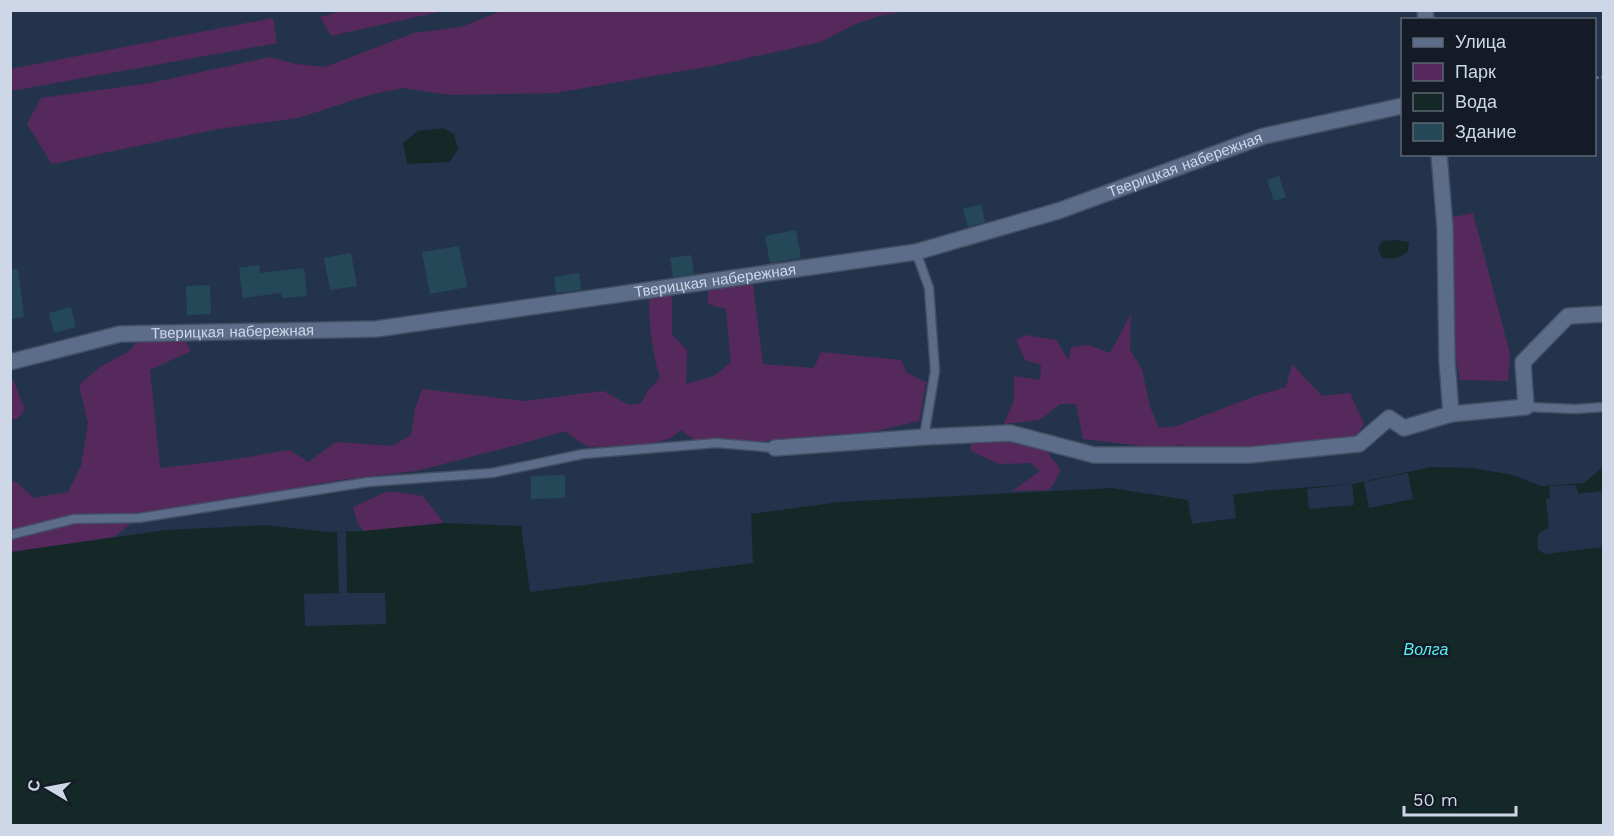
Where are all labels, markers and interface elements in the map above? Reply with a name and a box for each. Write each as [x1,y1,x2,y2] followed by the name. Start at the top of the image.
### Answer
[1401,18,1596,156] legend
[1455,31,1507,52] text: Улица
[1455,61,1496,82] text: Парк
[1455,91,1498,112] text: Вода
[1455,121,1516,142] text: Здание
[1105,128,1265,201] street label: Тверицкая набережная
[633,260,797,301] street label: Тверицкая набережная
[151,321,314,342] street label: Тверицкая набережная
[1404,640,1449,659] water label: Волга
[18,758,78,818] north arrow
[23,778,44,793] text: С
[1404,779,1516,817] scale bar
[1413,789,1458,810] text: 50 m

